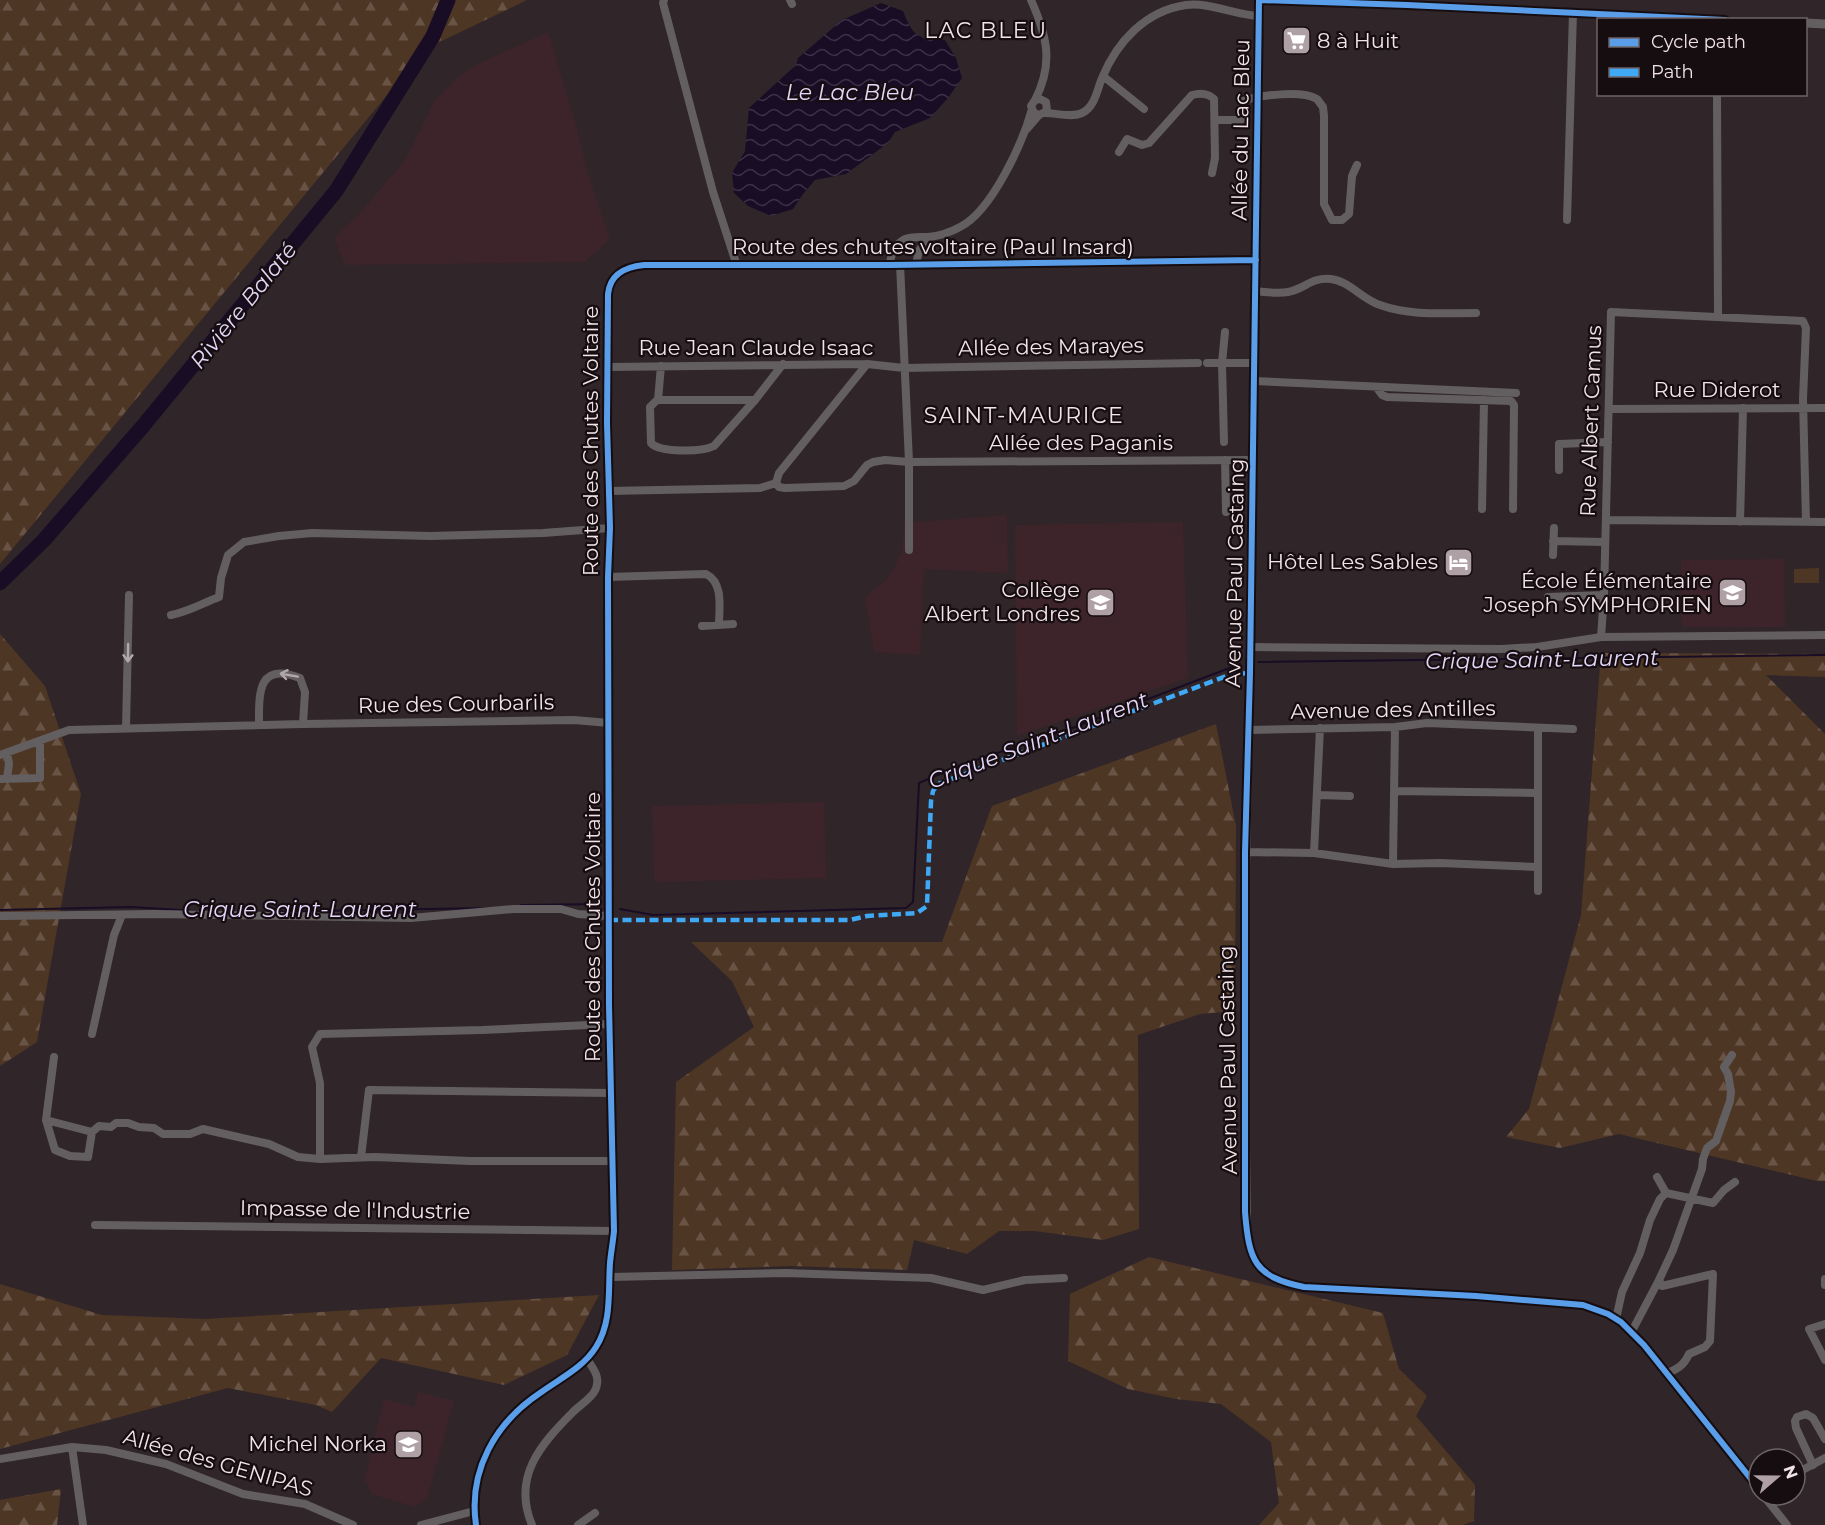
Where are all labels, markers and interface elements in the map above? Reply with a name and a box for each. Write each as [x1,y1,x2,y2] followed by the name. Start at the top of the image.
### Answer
[924,17,1048,44] district label: LAC BLEU
[1597,18,1807,96] legend
[1280,25,1312,57] supermarket icon: 8 à Huit
[1317,28,1399,53] place label: 8 à Huit
[1651,31,1746,53] text: Cycle path
[1226,39,1255,221] street label: Allée du Lac Bleu
[1651,61,1694,83] text: Path
[786,79,914,106] water label: Le Lac Bleu
[732,234,1134,259] street label: Route des chutes voltaire (Paul Insard)
[184,237,303,374] water label: Rivière Balaté
[578,306,603,576] street label: Route des Chutes Voltaire
[1575,325,1606,517] street label: Rue Albert Camus
[958,332,1144,361] street label: Allée des Marayes
[638,335,874,360] street label: Rue Jean Claude Isaac
[1653,377,1781,402] street label: Rue Diderot
[924,402,1124,429] district label: SAINT-MAURICE
[989,430,1173,455] street label: Allée des Paganis
[1220,458,1249,688] street label: Avenue Paul Castaing
[1443,546,1475,578] hotel icon: Hôtel Les Sables
[1267,549,1438,574] place label: Hôtel Les Sables
[1483,568,1712,617] place label: École Élémentaire Joseph SYMPHORIEN
[925,577,1080,626] place label: Collège Albert Londres
[1717,577,1749,609] school or university icon: École Élémentaire Joseph SYMPHORIEN
[1085,586,1117,618] school or university icon: Collège Albert Londres
[122,643,133,663] one-way arrow
[1425,644,1659,675] water label: Crique Saint-Laurent
[280,670,299,681] one-way arrow
[924,686,1152,795] water label: Crique Saint-Laurent
[358,689,554,718] street label: Rue des Courbarils
[1290,695,1496,724] street label: Avenue des Antilles
[580,792,605,1062] street label: Route des Chutes Voltaire
[183,896,417,923] water label: Crique Saint-Laurent
[1213,945,1242,1175] street label: Avenue Paul Castaing
[240,1195,470,1224] street label: Impasse de l'Industrie
[121,1424,316,1502] street label: Allée des GENIPAS
[392,1428,424,1460] school or university icon: Michel Norka
[248,1431,387,1456] place label: Michel Norka
[1747,1447,1807,1507] north arrow
[1779,1463,1802,1481] text: N

